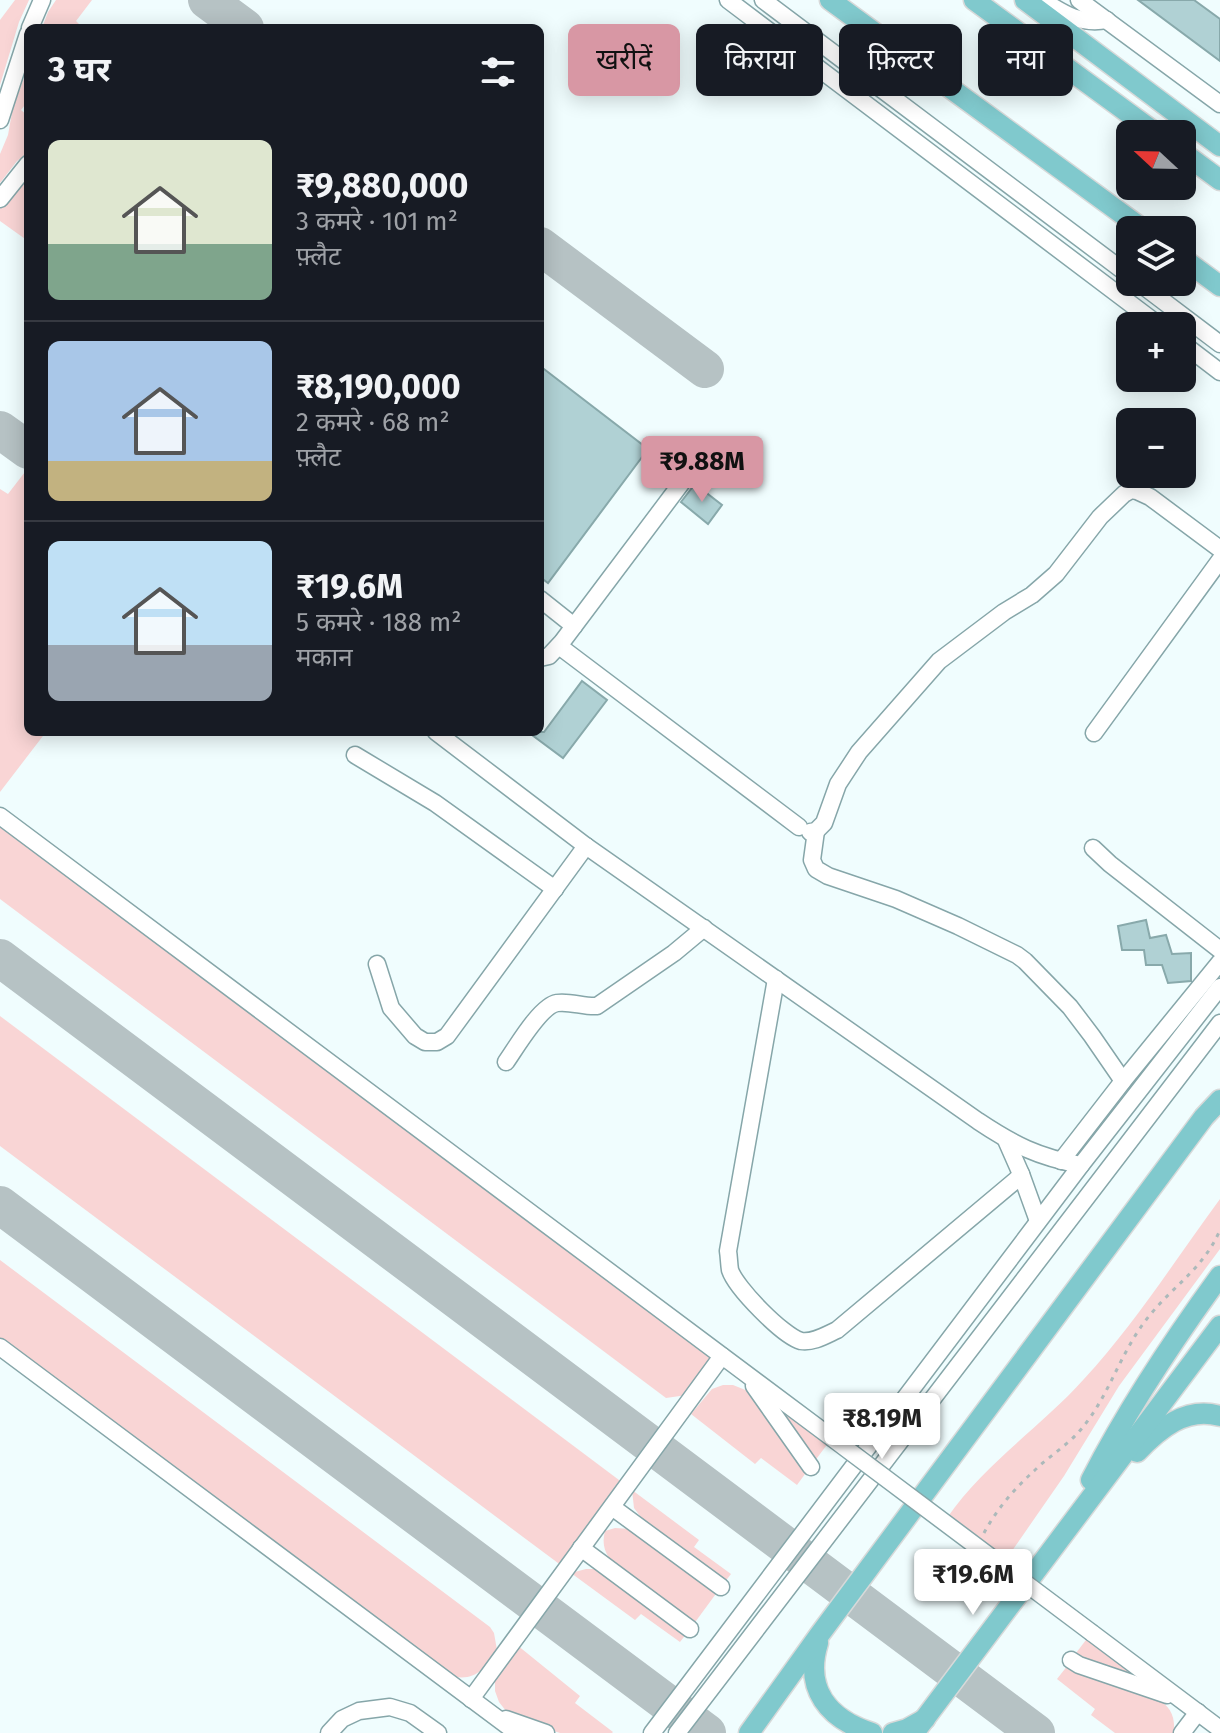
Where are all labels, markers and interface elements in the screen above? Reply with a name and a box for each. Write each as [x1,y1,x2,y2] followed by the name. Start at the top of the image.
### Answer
[568,24,680,96] chip: खरीदें
[696,24,823,96] chip: किराया
[839,24,962,96] chip: फ़िल्टर
[978,24,1073,96] chip: नया
[48,49,111,90] text: 3 घर
[476,50,520,94] icon: filters
[1116,120,1196,200] north arrow
[1116,120,1196,488] map controls
[296,165,468,206] text: ₹9,880,000
[112,172,208,268] icon: home
[296,206,458,237] text: 3 कमरे · 101 m²
[1116,216,1196,296] button: layers
[296,241,341,272] text: फ़्लैट
[1116,312,1196,392] button: +
[296,366,461,407] text: ₹8,190,000
[112,373,208,469] icon: home
[296,407,450,438] text: 2 कमरे · 68 m²
[1116,408,1196,488] button: −
[637,436,767,504] pin: ₹9.88M
[296,442,341,473] text: फ़्लैट
[659,446,745,477] text: ₹9.88M
[296,566,403,607] text: ₹19.6M
[112,573,208,669] icon: home
[296,607,461,638] text: 5 कमरे · 188 m²
[296,642,353,673] text: मकान
[817,1393,947,1461] pin: ₹8.19M
[842,1403,922,1434] text: ₹8.19M
[908,1549,1038,1617] pin: ₹19.6M
[932,1559,1014,1590] text: ₹19.6M

